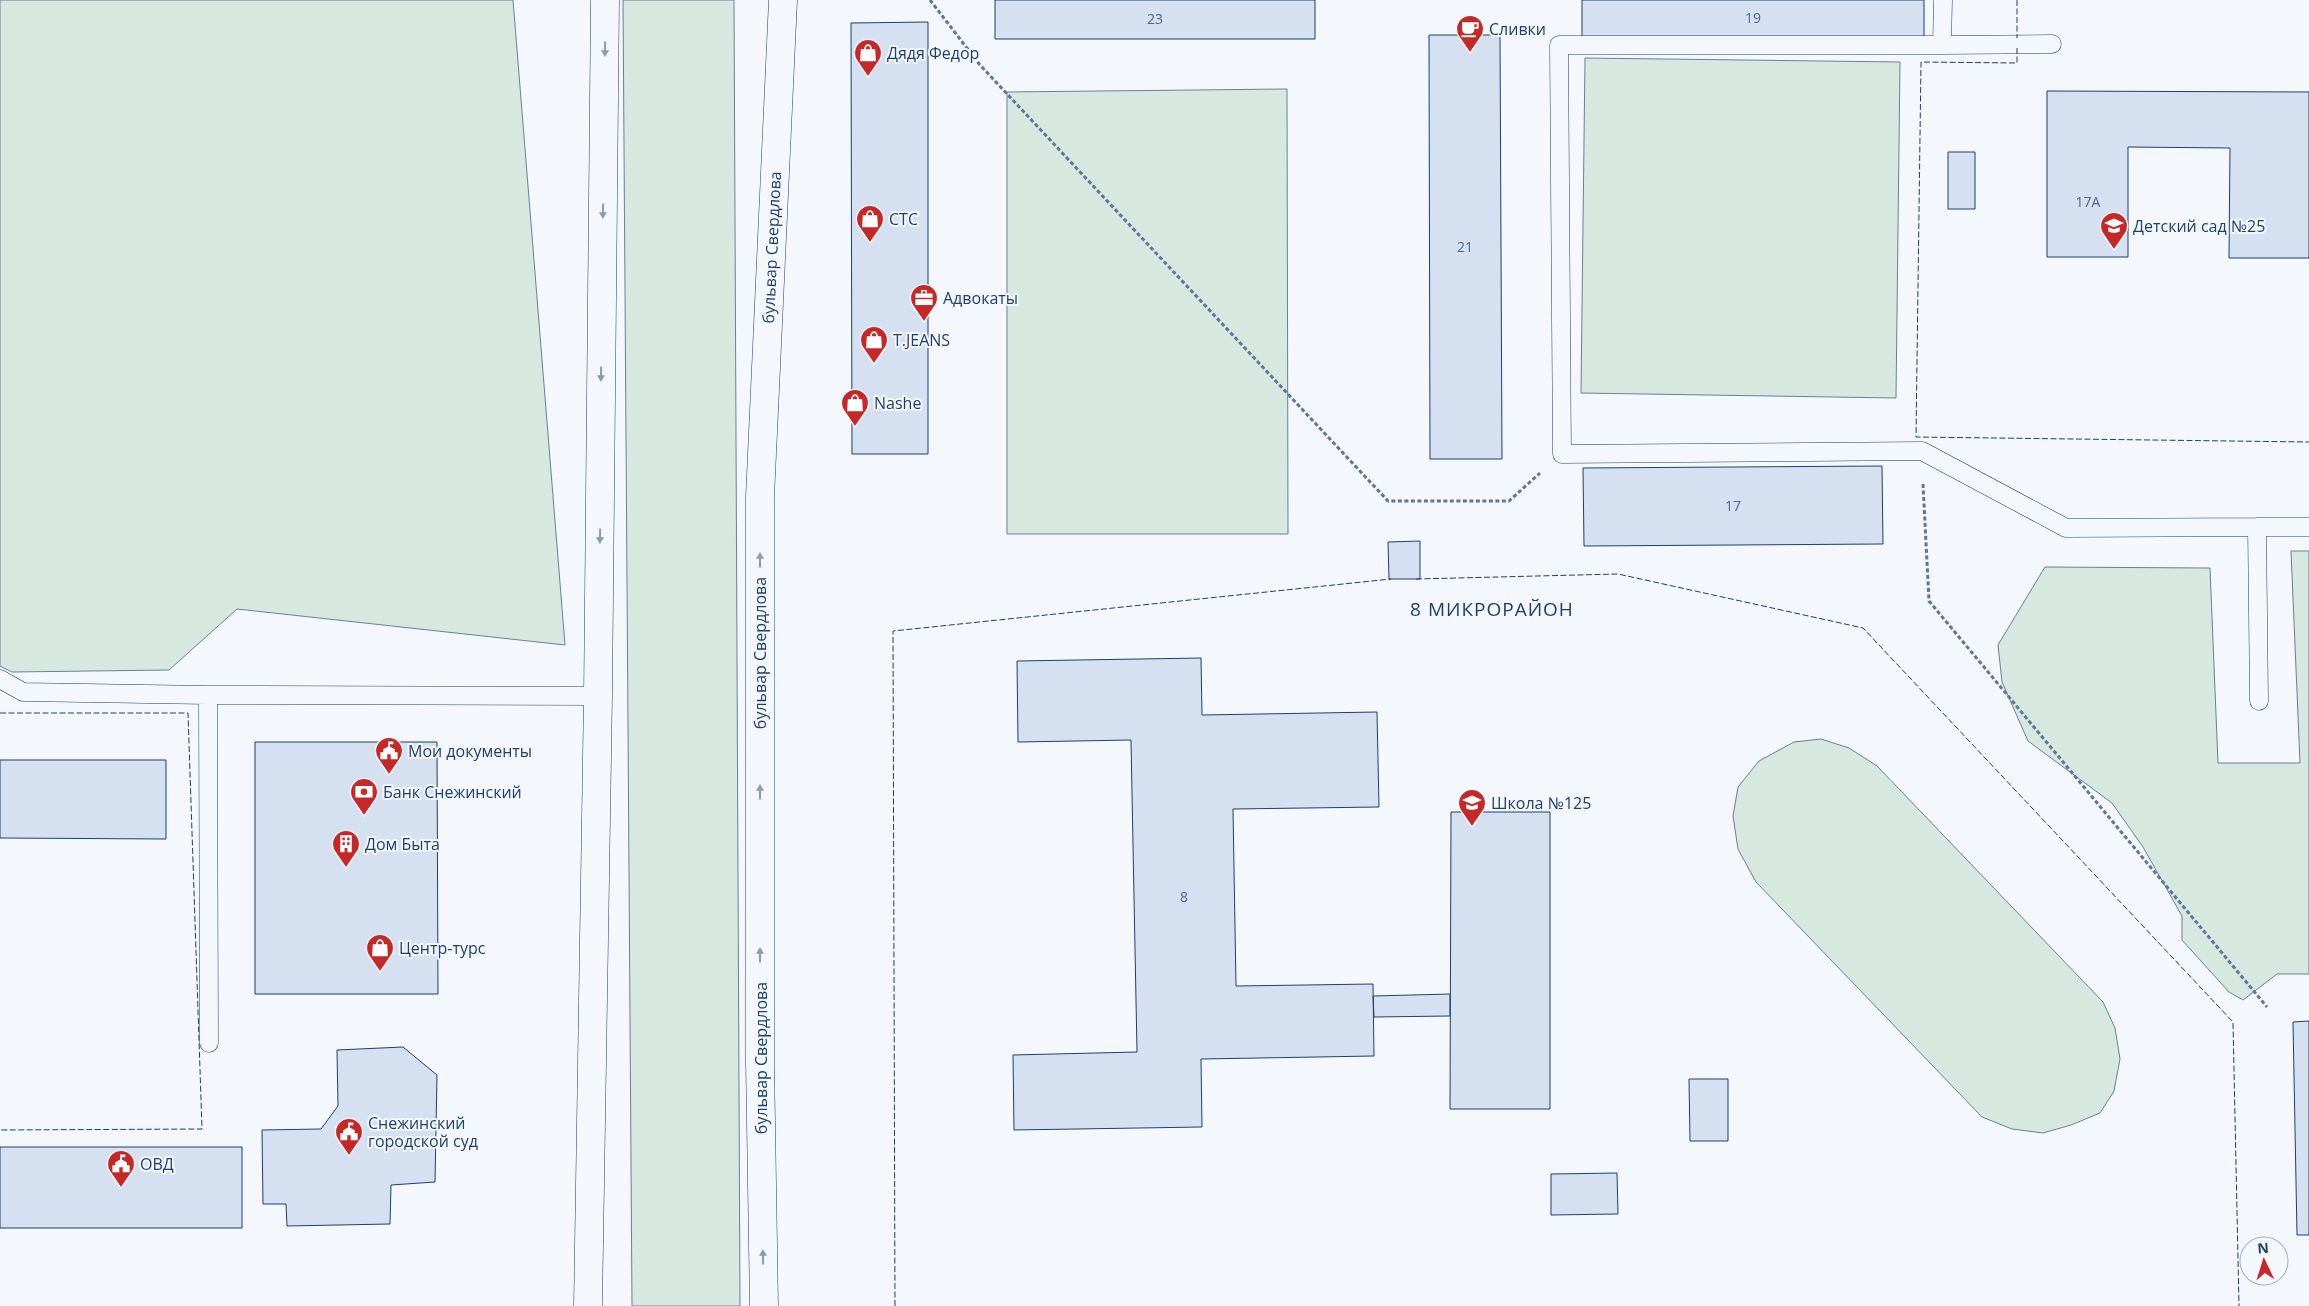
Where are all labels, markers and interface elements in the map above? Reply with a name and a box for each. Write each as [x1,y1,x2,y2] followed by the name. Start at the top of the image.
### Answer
[1745,8,1761,27] house number: 19
[1147,9,1163,28] house number: 23
[1455,14,1485,53] cafe icon: Сливки
[1489,18,1546,40] place label: Сливки
[853,38,883,77] shop icon: Дядя Федор
[600,41,608,57] one-way arrow
[887,42,979,64] place label: Дядя Федор
[757,171,786,324] street label: бульвар Свердлова
[2076,192,2101,211] house number: 17А
[599,203,607,219] one-way arrow
[855,204,885,243] shop icon: СТС
[889,208,918,230] place label: СТС
[2099,211,2129,250] school or university icon: Детский сад №25
[2133,215,2265,237] place label: Детский сад №25
[1457,237,1473,256] house number: 21
[909,283,939,322] office icon: Адвокаты
[943,287,1018,309] place label: Адвокаты
[859,325,889,364] shop icon: T.JEANS
[893,329,950,351] place label: T.JEANS
[597,366,605,382] one-way arrow
[840,388,870,427] shop icon: Nashe
[874,392,921,414] place label: Nashe
[1725,496,1741,515] house number: 17
[596,528,604,544] one-way arrow
[756,552,764,568] one-way arrow
[749,577,771,729] street label: бульвар Свердлова
[1410,596,1574,622] district label: 8 МИКРОРАЙОН
[374,736,404,775] public building icon: Мои документы
[408,740,532,762] place label: Мои документы
[349,777,379,816] bank icon: Банк Снежинский
[383,781,522,803] place label: Банк Снежинский
[756,784,764,800] one-way arrow
[1457,788,1487,827] school or university icon: Школа №125
[1491,792,1591,814] place label: Школа №125
[331,829,361,868] building icon: Дом Быта
[365,833,440,855] place label: Дом Быта
[1180,887,1188,906] house number: 8
[365,933,395,972] shop icon: Центр-турс
[399,937,486,959] place label: Центр-турс
[756,947,764,963] one-way arrow
[750,982,772,1134] street label: бульвар Свердлова
[368,1112,478,1152] place label: Снежинский городской суд
[334,1117,364,1156] public building icon: Снежинский городской суд
[106,1149,136,1188] public building icon: ОВД
[140,1153,174,1175] place label: ОВД
[2239,1236,2289,1286] north arrow
[2257,1238,2269,1257] text: N
[759,1249,767,1265] one-way arrow

